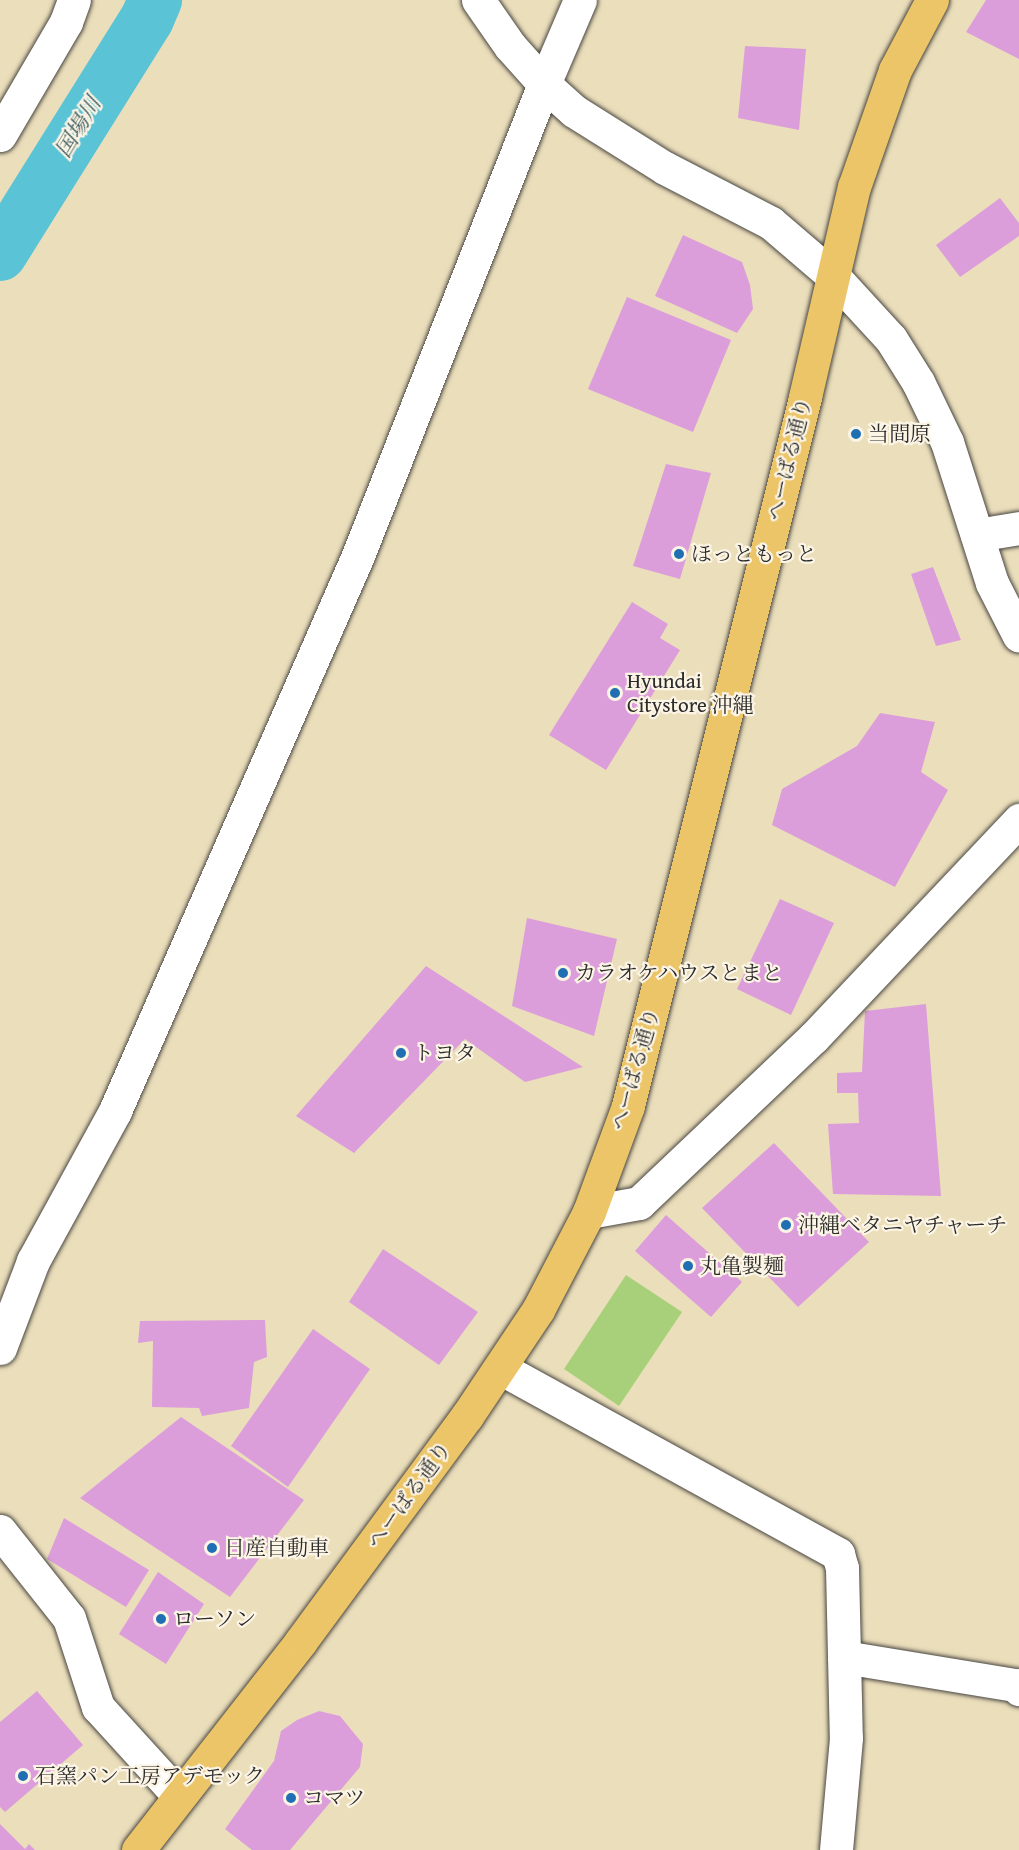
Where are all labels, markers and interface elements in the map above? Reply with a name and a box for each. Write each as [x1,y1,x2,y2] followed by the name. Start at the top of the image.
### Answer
[50,92,106,162] water label: 国場川
[762,395,816,523] street label: へーばる通り
[868,421,931,447] place label: 当間原
[849,427,863,441] marker: 当間原
[691,541,817,567] place label: ほっともっと
[672,547,686,561] marker: ほっともっと
[627,668,753,718] place label: Hyundai Citystore 沖縄
[608,686,622,700] marker: Hyundai Citystore 沖縄
[575,960,785,986] place label: カラオケハウスとまと
[556,966,570,980] marker: カラオケハウスとまと
[606,1005,664,1133] street label: へーばる通り
[413,1040,476,1066] place label: トヨタ
[394,1046,408,1060] marker: トヨタ
[798,1212,1008,1238] place label: 沖縄ベタニヤチャーチ
[779,1218,793,1232] marker: 沖縄ベタニヤチャーチ
[700,1253,784,1279] place label: 丸亀製麺
[681,1259,695,1273] marker: 丸亀製麺
[362,1437,456,1553] street label: へーばる通り
[224,1535,329,1561] place label: 日産自動車
[205,1541,219,1555] marker: 日産自動車
[173,1606,257,1632] place label: ローソン
[154,1612,168,1626] marker: ローソン
[35,1763,266,1789] place label: 石窯パン工房アデモック
[16,1769,30,1783] marker: 石窯パン工房アデモック
[303,1785,366,1811] place label: コマツ
[284,1791,298,1805] marker: コマツ

